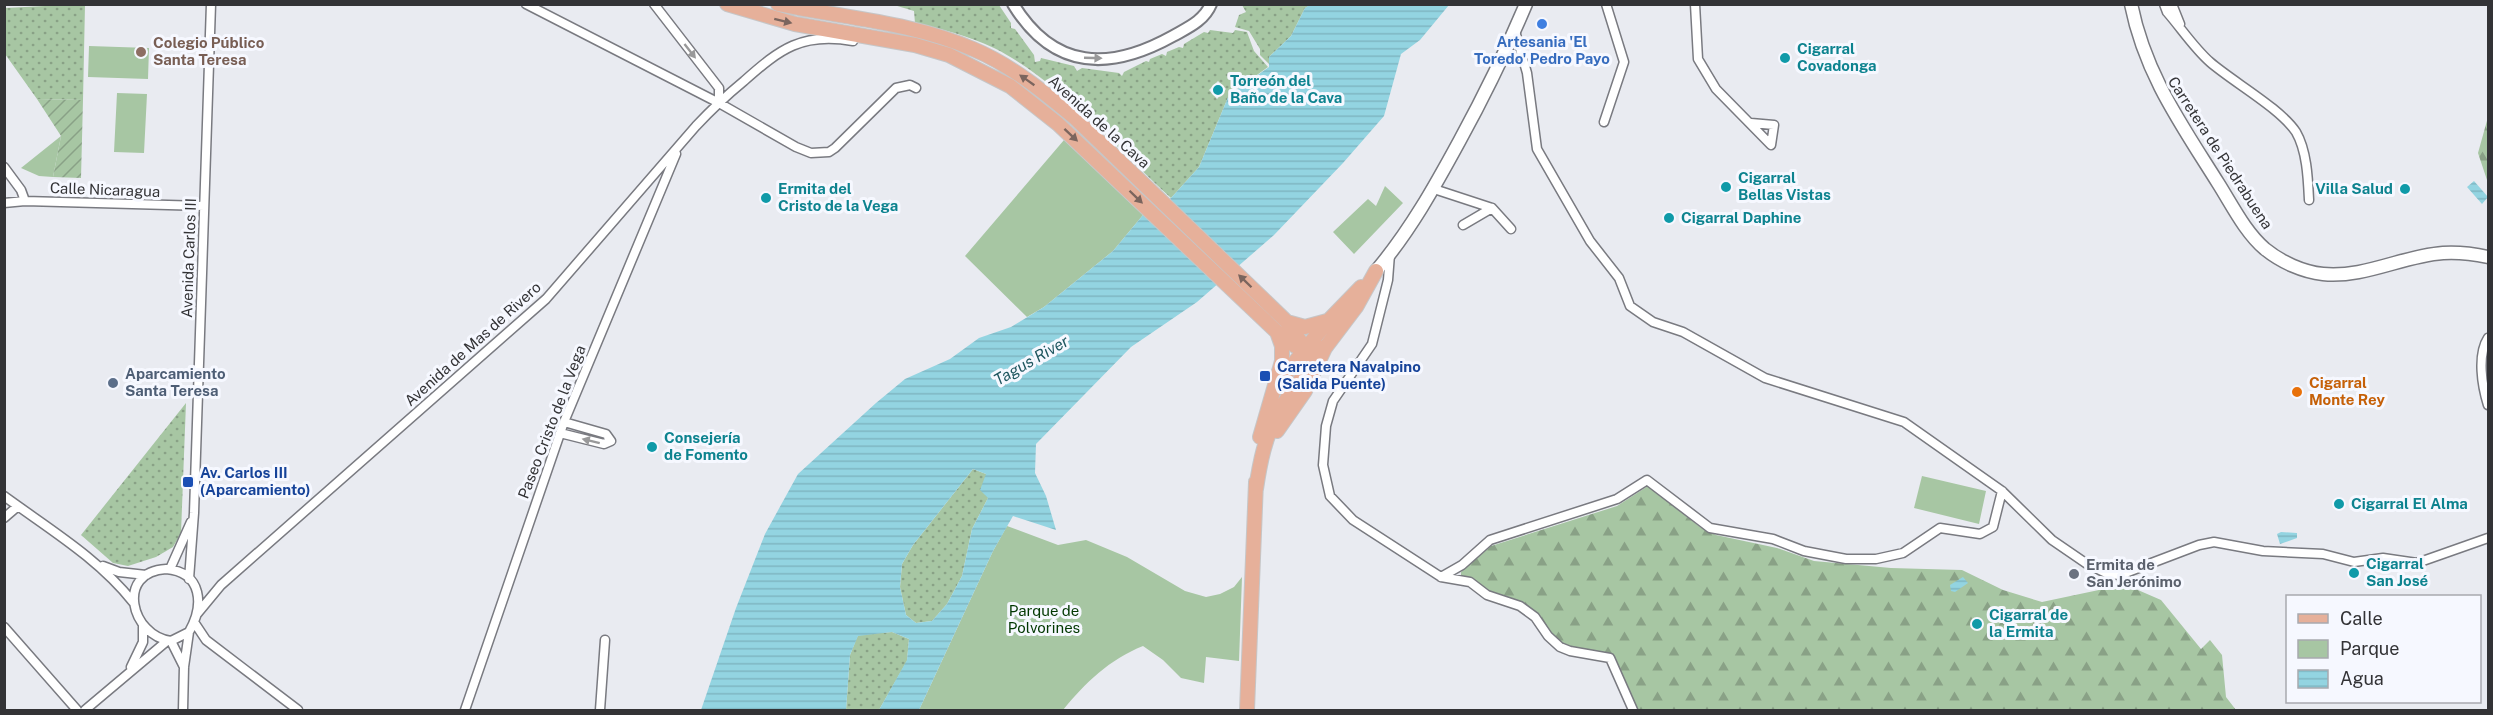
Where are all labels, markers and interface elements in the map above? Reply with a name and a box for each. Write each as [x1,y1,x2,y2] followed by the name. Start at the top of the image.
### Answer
[774,17,792,27] one-way arrow
[1535,17,1549,31] marker: Artesania 'El Toredo' Pedro Payo
[1474,33,1610,67] place label: Artesania 'El Toredo' Pedro Payo
[153,34,265,68] place label: Colegio Público Santa Teresa
[1797,40,1877,74] place label: Cigarral Covadonga
[684,43,696,58] one-way arrow
[134,45,148,59] marker: Colegio Público Santa Teresa
[1778,51,1792,65] marker: Cigarral Covadonga
[1083,54,1102,63] one-way arrow
[1045,72,1153,171] street label: Avenida de la Cava
[1230,72,1342,106] place label: Torreón del Baño de la Cava
[2165,73,2276,232] street label: Carretera de Piedrabuena
[1020,74,1036,86] one-way arrow
[1211,83,1225,97] marker: Torreón del Baño de la Cava
[1063,128,1078,142] one-way arrow
[1738,169,1831,203] place label: Cigarral Bellas Vistas
[50,179,160,200] street label: Calle Nicaragua
[778,180,898,214] place label: Ermita del Cristo de la Vega
[1719,180,1733,194] marker: Cigarral Bellas Vistas
[2315,180,2393,197] place label: Villa Salud
[2398,182,2412,196] marker: Villa Salud
[1128,190,1143,204] one-way arrow
[759,191,773,205] marker: Ermita del Cristo de la Vega
[178,198,199,318] street label: Avenida Carlos III
[1681,209,1801,226] place label: Cigarral Daphine
[1662,211,1676,225] marker: Cigarral Daphine
[1238,275,1252,289] one-way arrow
[401,278,544,409] street label: Avenida de Mas de Rivero
[991,331,1073,389] water label: Tagus River
[514,343,589,501] street label: Paseo Cristo de la Vega
[1277,358,1421,392] place label: Carretera Navalpino (Salida Puente)
[125,365,226,399] place label: Aparcamiento Santa Teresa
[1258,369,1272,383] marker: Carretera Navalpino (Salida Puente)
[2309,374,2385,408] place label: Cigarral Monte Rey
[106,376,120,390] marker: Aparcamiento Santa Teresa
[2290,385,2304,399] marker: Cigarral Monte Rey
[664,429,748,463] place label: Consejería de Fomento
[582,436,600,446] one-way arrow
[645,440,659,454] marker: Consejería de Fomento
[200,464,311,498] place label: Av. Carlos III (Aparcamiento)
[181,475,195,489] marker: Av. Carlos III (Aparcamiento)
[2351,495,2468,512] place label: Cigarral El Alma
[2332,497,2346,511] marker: Cigarral El Alma
[2366,555,2428,589] place label: Cigarral San José
[2086,556,2182,590] place label: Ermita de San Jerónimo
[2347,566,2361,580] marker: Cigarral San José
[2067,567,2081,581] marker: Ermita de San Jerónimo
[2286,595,2481,703] legend
[1008,602,1080,636] park label: Parque de Polvorines
[1989,606,2068,640] place label: Cigarral de la Ermita
[2340,608,2383,629] text: Calle
[1970,617,1984,631] marker: Cigarral de la Ermita
[2340,638,2400,659] text: Parque
[2340,668,2384,689] text: Agua

